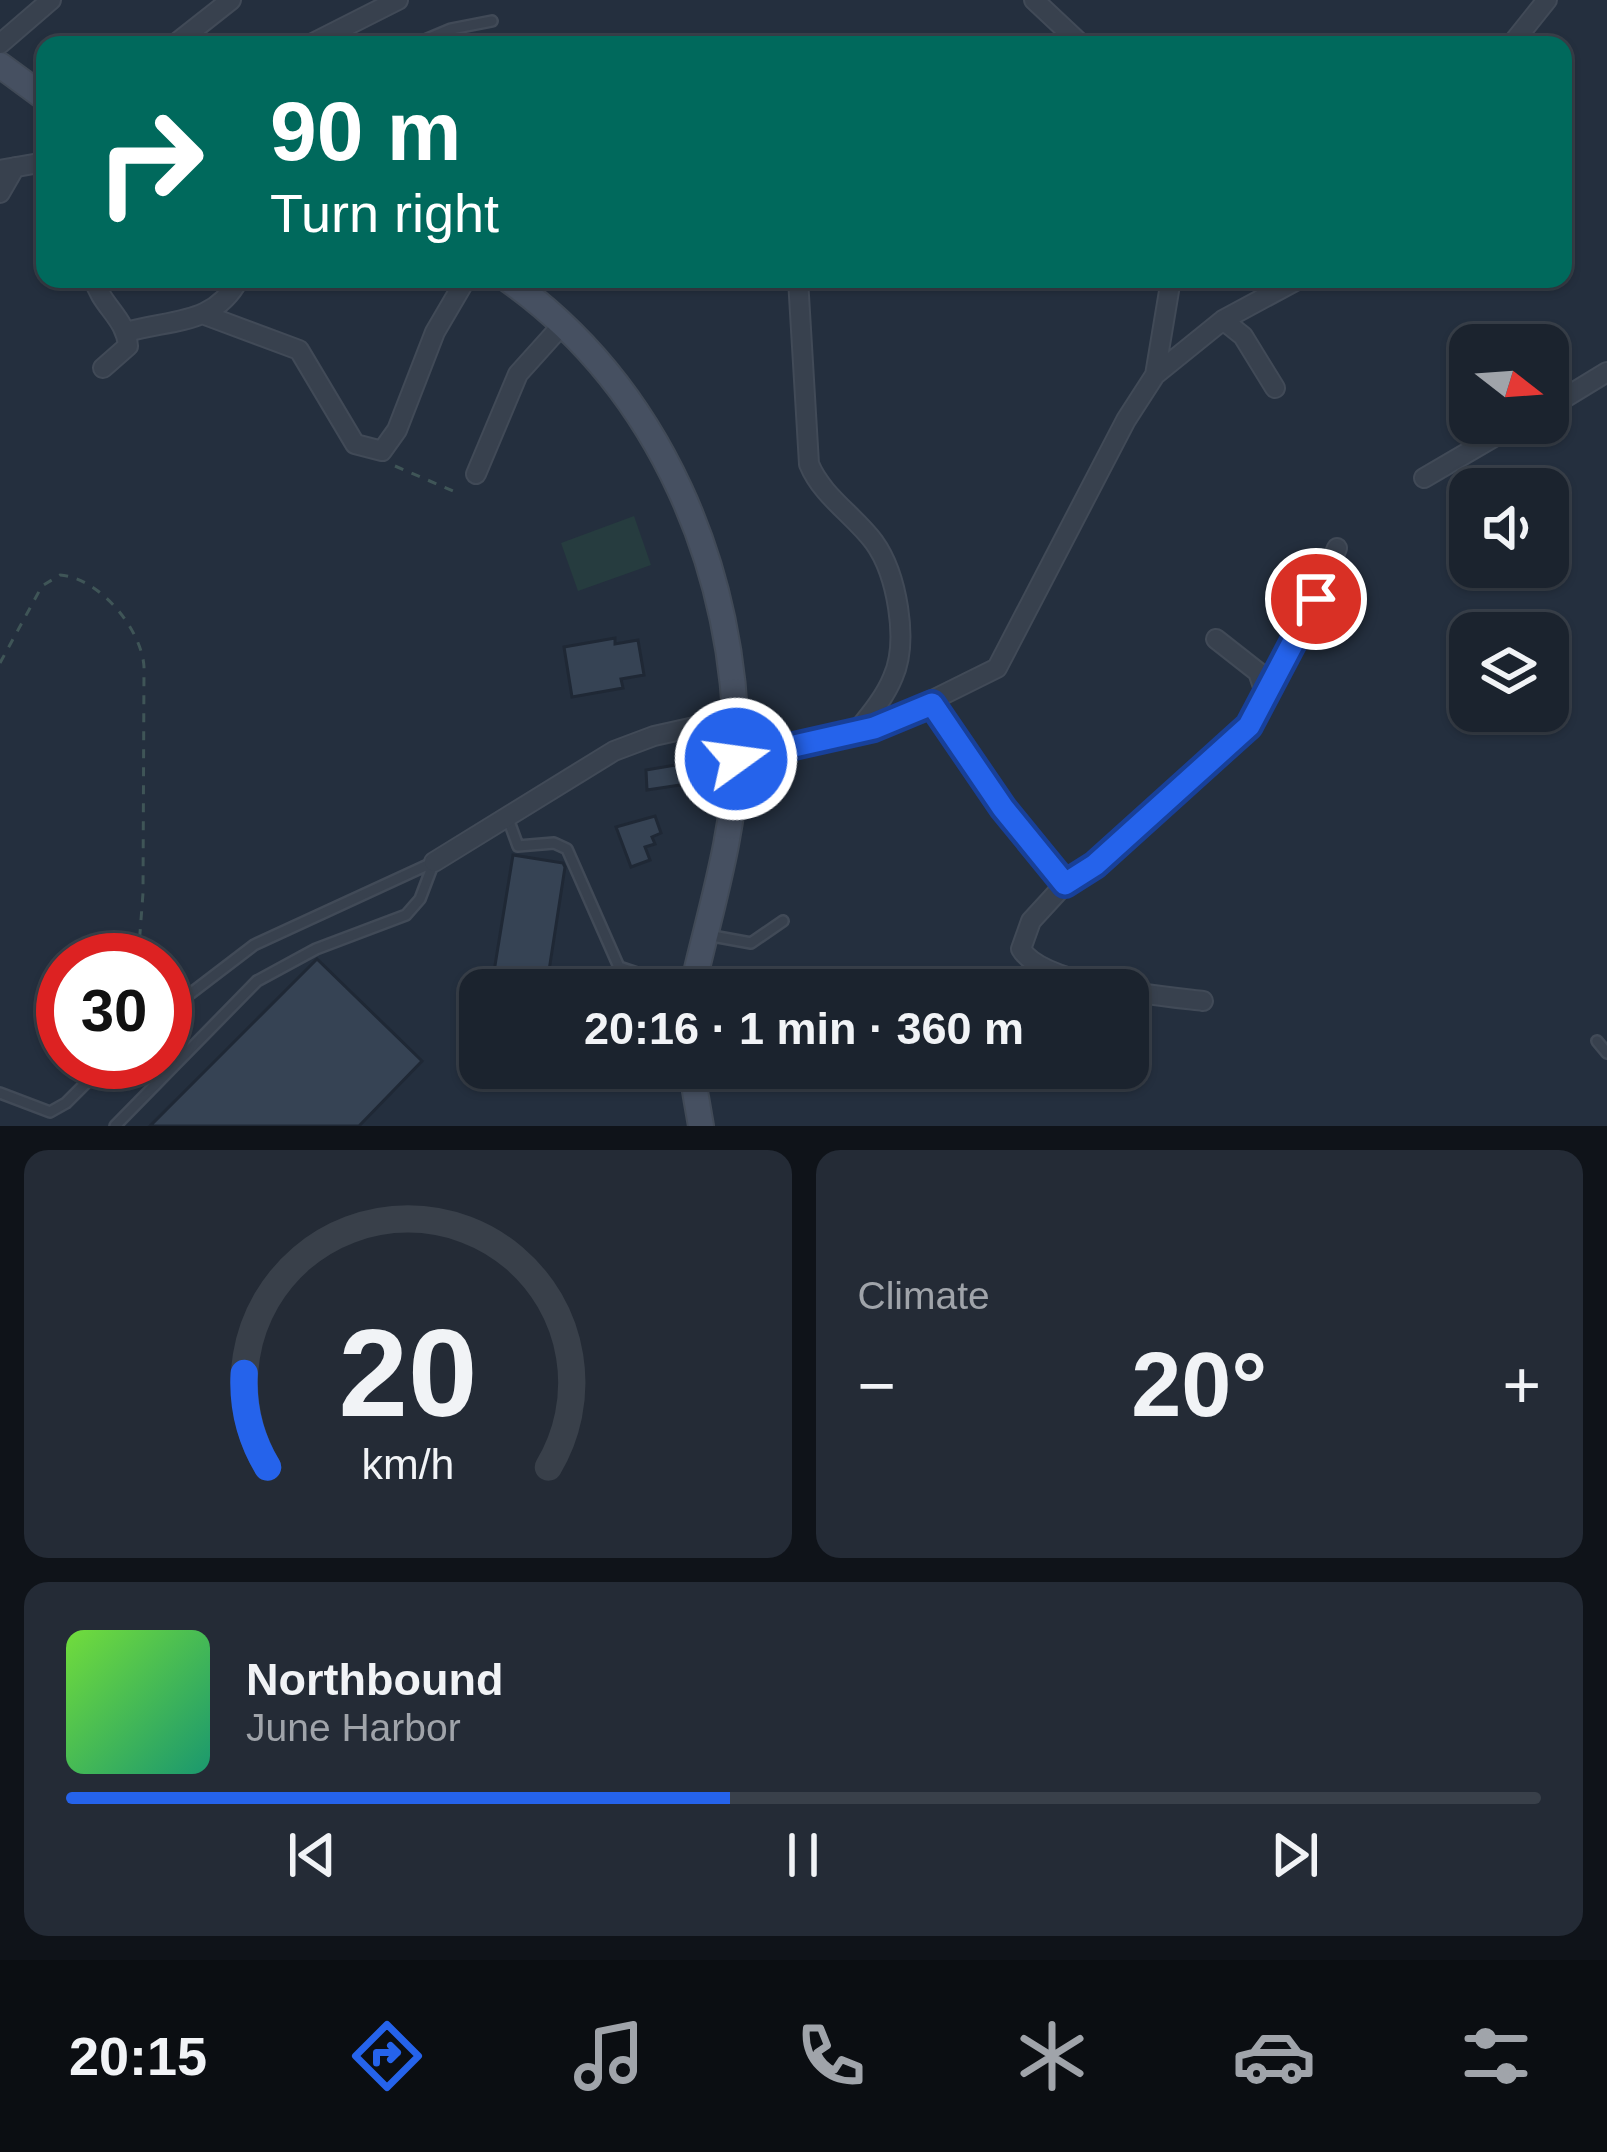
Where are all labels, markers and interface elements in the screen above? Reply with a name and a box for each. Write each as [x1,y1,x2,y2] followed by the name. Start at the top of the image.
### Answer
[72,84,228,240] icon: right
[270,84,461,178] text: 90 m
[270,183,499,243] text: Turn right
[1449,324,1569,444] north arrow
[1449,324,1569,732] map controls
[1449,468,1569,588] button: sound
[1265,548,1367,650] pin
[1283,566,1349,632] icon: arrive
[1449,612,1569,732] button: layers
[673,696,799,822] position arrow
[36,933,192,1089] speed limit sign: 30
[584,1003,1024,1054] text: 20:16 · 1 min · 360 m
[858,1274,990,1317] text: Climate
[338,1303,477,1442] text: 20
[1131,1335,1267,1435] text: 20°
[858,1348,896,1422] text: −
[1502,1348,1541,1422] text: +
[361,1440,454,1488] text: km/h
[246,1654,503,1705] text: Northbound
[246,1706,461,1749] text: June Harbor
[279,1822,345,1888] icon: previous
[770,1822,836,1888] icon: pause
[1262,1822,1328,1888] icon: next
[345,2014,429,2098] icon: directions
[567,2014,651,2098] icon: music
[789,2014,873,2098] icon: phone
[1010,2014,1094,2098] icon: climate
[1232,2014,1316,2098] icon: car
[1454,2014,1538,2098] icon: filters
[69,2026,207,2086] text: 20:15

